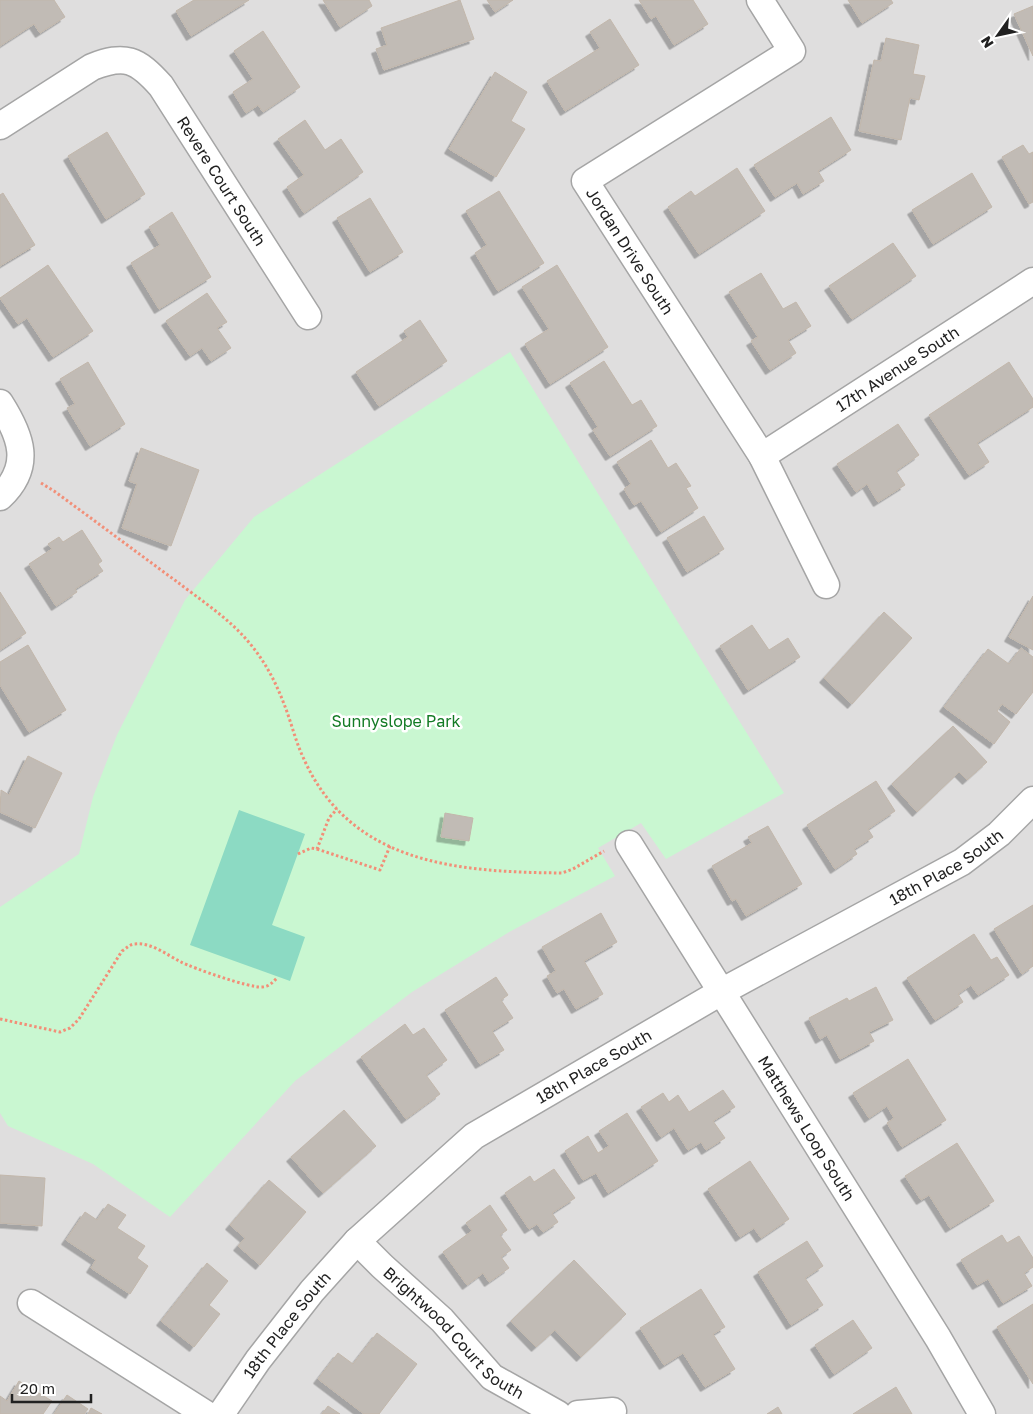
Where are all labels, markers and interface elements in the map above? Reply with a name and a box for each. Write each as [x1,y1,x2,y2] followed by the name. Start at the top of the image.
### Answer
[973,10,1023,60] north arrow
[977,33,997,51] text: N
[173,112,270,250] street label: Revere Court South
[582,184,678,318] street label: Jordan Drive South
[832,322,963,416] street label: 17th Avenue South
[331,711,461,731] park label: Sunnyslope Park
[886,825,1007,909] street label: 18th Place South
[532,1025,655,1108] street label: 18th Place South
[754,1052,860,1204] street label: Matthews Loop South
[379,1262,528,1403] street label: Brightwood Court South
[239,1267,335,1382] street label: 18th Place South
[12,1372,91,1404] scale bar
[20,1379,55,1397] text: 20 m

